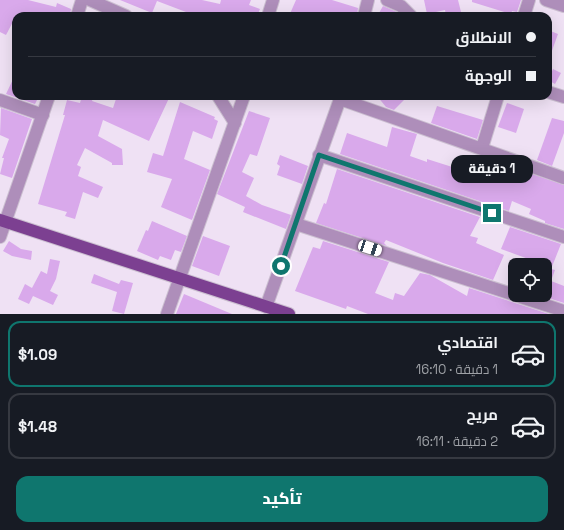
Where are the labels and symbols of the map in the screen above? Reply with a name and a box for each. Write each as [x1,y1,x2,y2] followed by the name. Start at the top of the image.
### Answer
[451,155,533,183] callout: 1 دقيقة
[483,204,501,222] route end
[357,239,383,257] car
[272,257,290,275] route start

